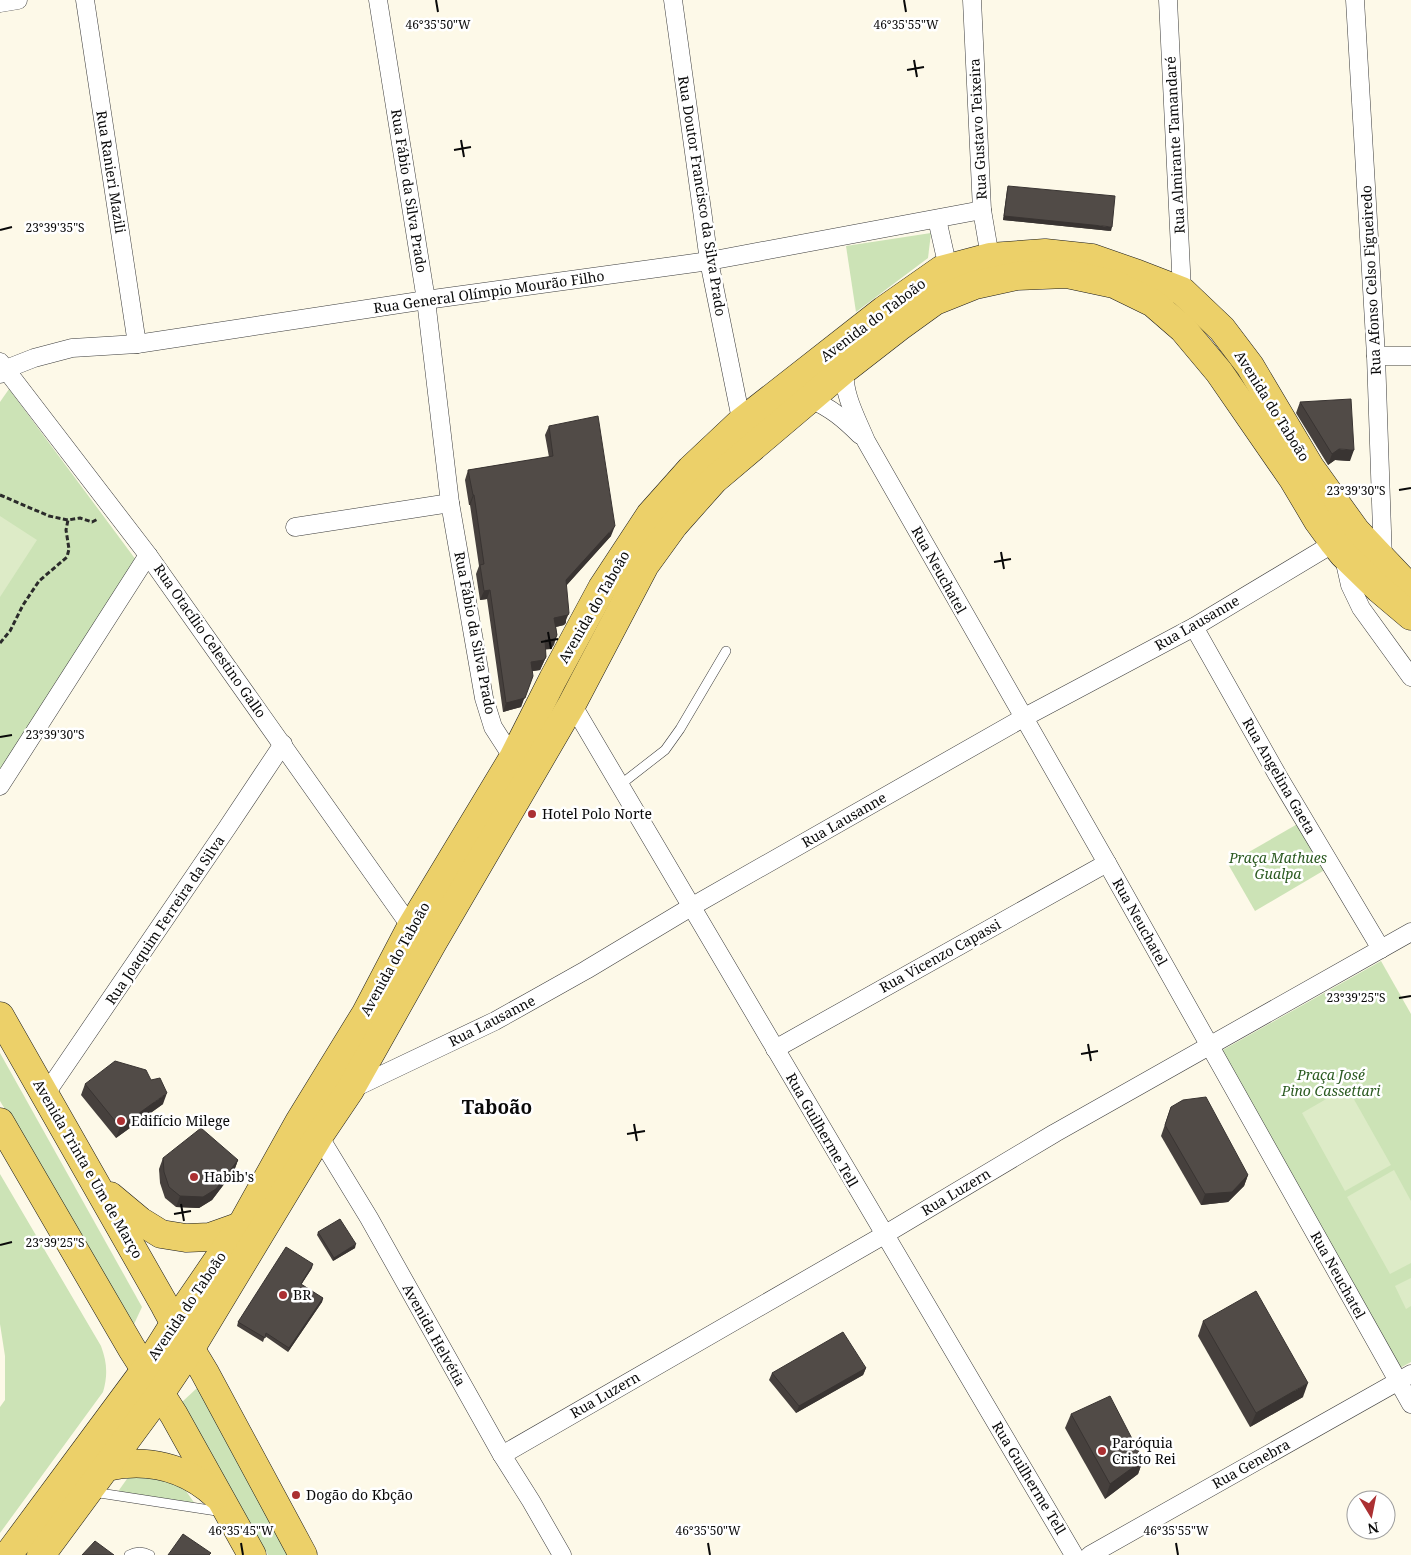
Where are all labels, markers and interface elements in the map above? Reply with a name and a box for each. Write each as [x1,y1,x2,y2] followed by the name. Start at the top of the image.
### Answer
[405,16,471,33] text: 46°35'50"W
[873,16,939,33] text: 46°35'55"W
[1160,56,1189,234] street label: Rua Almirante Tamandaré
[964,58,991,200] street label: Rua Gustavo Teixeira
[674,74,731,318] street label: Rua Doutor Francisco da Silva Prado
[387,108,432,274] street label: Rua Fábio da Silva Prado
[92,109,131,235] street label: Rua Ranieri Mazili
[1356,185,1385,375] street label: Rua Afonso Celso Figueiredo
[25,219,85,236] text: 23°39'35"S
[372,266,606,317] street label: Rua General Olímpio Mourão Filho
[816,274,929,365] street label: Avenida do Taboão
[1231,347,1314,465] street label: Avenida do Taboão
[1326,482,1386,499] text: 23°39'30"S
[908,523,972,617] street label: Rua Neuchatel
[554,547,634,667] street label: Avenida do Taboão
[450,550,501,716] street label: Rua Fábio da Silva Prado
[150,560,271,721] street label: Rua Otacílio Celestino Gallo
[1151,591,1243,655] street label: Rua Lausanne
[1238,714,1320,837] street label: Rua Angelina Gaeta
[25,726,85,743] text: 23°39'30"S
[798,788,890,852] street label: Rua Lausanne
[542,804,652,823] place label: Hotel Polo Norte
[526,808,538,820] marker: Hotel Polo Norte
[101,831,228,1008] street label: Rua Joaquim Ferreira da Silva
[1228,848,1328,883] park label: Praça Mathues Gualpa
[1109,875,1173,969] street label: Rua Neuchatel
[355,899,434,1019] street label: Avenida do Taboão
[876,914,1004,997] street label: Rua Vicenzo Capassi
[1326,989,1386,1006] text: 23°39'25"S
[445,991,538,1051] street label: Rua Lausanne
[1281,1065,1381,1100] park label: Praça José Pino Cassettari
[782,1069,863,1191] street label: Rua Guilherme Tell
[29,1076,148,1262] street label: Avenida Trinta e Um de Março
[462,1094,532,1120] district label: Taboão
[131,1111,230,1130] place label: Edifício Milege
[115,1115,127,1127] marker: Edifício Milege
[918,1163,994,1220] street label: Rua Luzern
[204,1167,254,1186] place label: Habib's
[188,1171,200,1183] marker: Habib's
[1307,1228,1371,1322] street label: Rua Neuchatel
[25,1234,85,1251] text: 23°39'25"S
[143,1248,230,1364] street label: Avenida do Taboão
[398,1280,470,1389] street label: Avenida Helvétia
[293,1285,312,1304] place label: BR
[277,1289,289,1301] marker: BR
[566,1367,643,1422] street label: Rua Luzern
[988,1418,1071,1538] street label: Rua Guilherme Tell
[1112,1433,1176,1468] place label: Paróquia Cristo Rei
[1208,1434,1293,1493] street label: Rua Genebra
[1096,1445,1108,1457] marker: Paróquia Cristo Rei
[306,1485,413,1504] place label: Dogão do Kbção
[290,1489,302,1501] marker: Dogão do Kbção
[1346,1490,1396,1540] north arrow
[1366,1518,1380,1539] text: N
[208,1522,274,1539] text: 46°35'45"W
[675,1522,741,1539] text: 46°35'50"W
[1143,1522,1209,1539] text: 46°35'55"W

